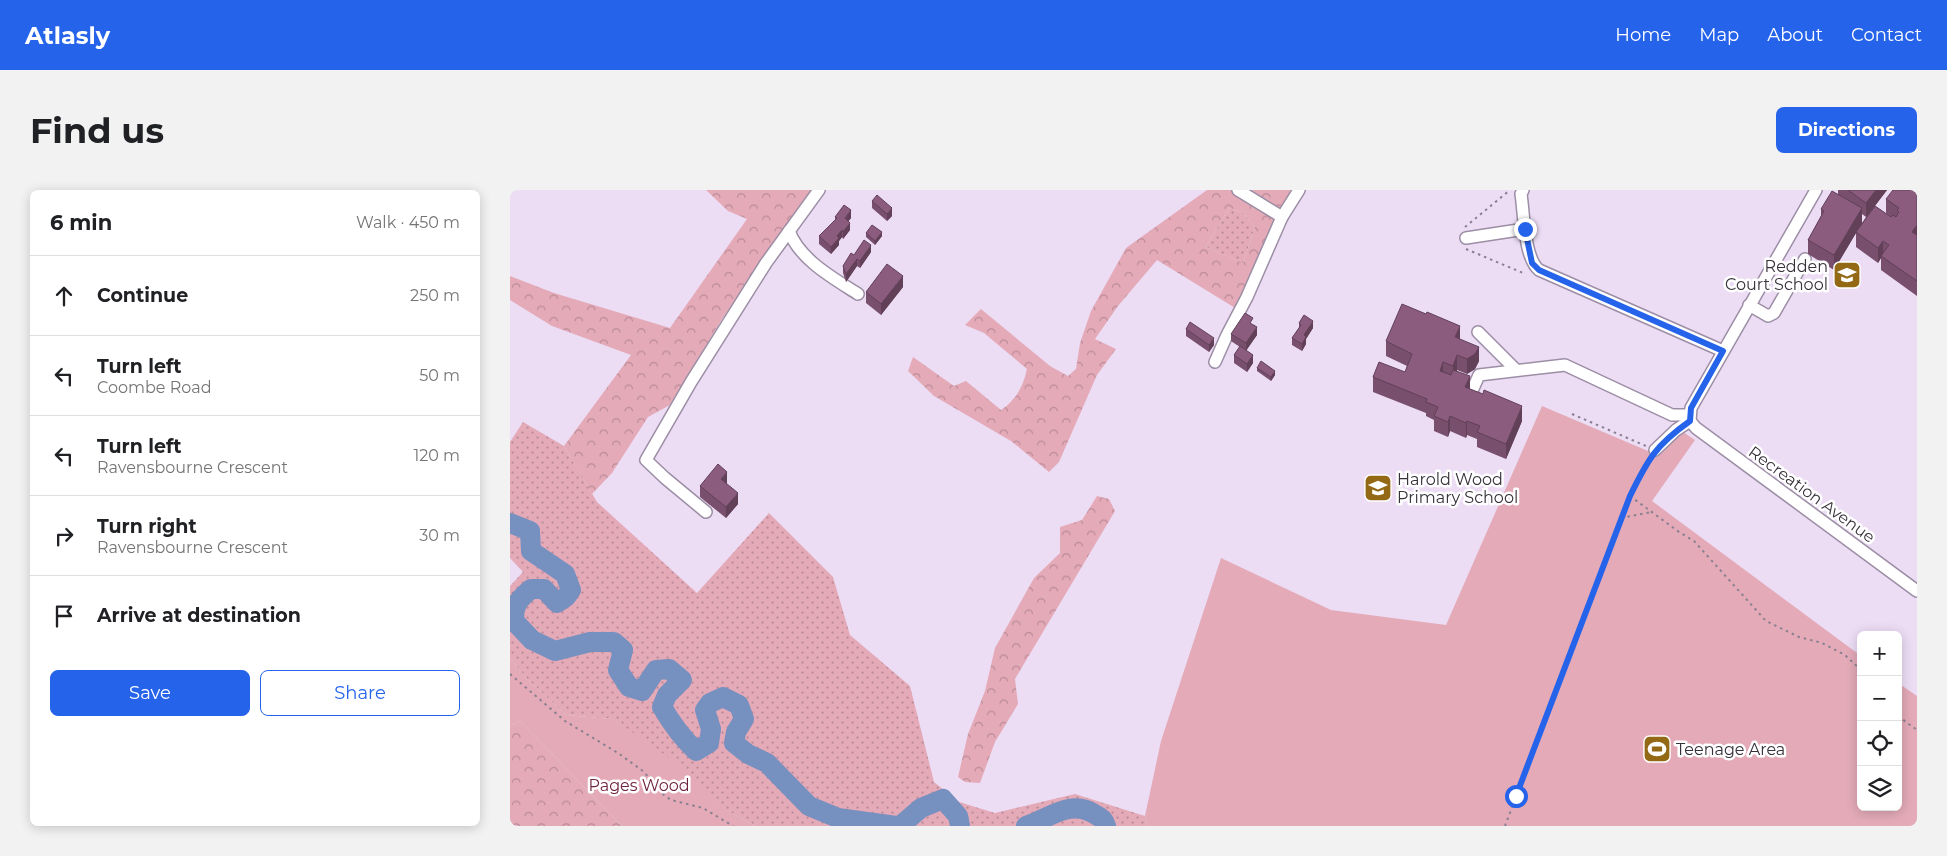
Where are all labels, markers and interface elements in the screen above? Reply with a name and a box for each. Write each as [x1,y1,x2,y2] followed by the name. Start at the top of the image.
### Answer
[25,21,110,50] text: Atlasly
[1615,24,1671,46] text: Home
[1699,24,1739,46] text: Map
[1767,24,1823,46] text: About
[1851,24,1922,46] text: Contact
[1776,107,1917,153] button: Directions
[30,109,164,152] text: Find us
[50,210,112,235] text: 6 min
[356,213,460,232] text: Walk · 450 m
[1514,218,1537,241] route end
[1725,257,1828,294] place label: Redden Court School
[1832,260,1862,290] school or university icon: Redden Court School
[50,282,78,310] icon: ahead
[97,284,188,307] text: Continue
[410,286,460,305] text: 250 m
[97,355,182,378] text: Turn left
[50,362,78,390] icon: left
[419,366,460,385] text: 50 m
[97,378,212,397] text: Coombe Road
[97,435,182,458] text: Turn left
[50,442,78,470] icon: left
[1745,442,1879,547] street label: Recreation Avenue
[413,446,460,465] text: 120 m
[97,458,288,477] text: Ravensbourne Crescent
[1397,470,1518,507] place label: Harold Wood Primary School
[1363,473,1393,503] school or university icon: Harold Wood Primary School
[97,515,197,538] text: Turn right
[50,522,78,550] icon: right
[419,526,460,545] text: 30 m
[97,538,288,557] text: Ravensbourne Crescent
[50,602,78,630] icon: arrive
[97,604,301,627] text: Arrive at destination
[1857,631,1902,811] map controls
[1857,631,1902,676] button: +
[50,670,250,716] button: Save
[260,670,460,716] button: Share
[1857,676,1902,721] button: −
[1857,721,1902,766] button: locate
[1642,734,1672,764] sports icon: Teenage Area
[1676,740,1785,759] place label: Teenage Area
[1857,766,1902,811] button: layers
[588,776,690,795] park label: Pages Wood
[1505,785,1528,808] route start

